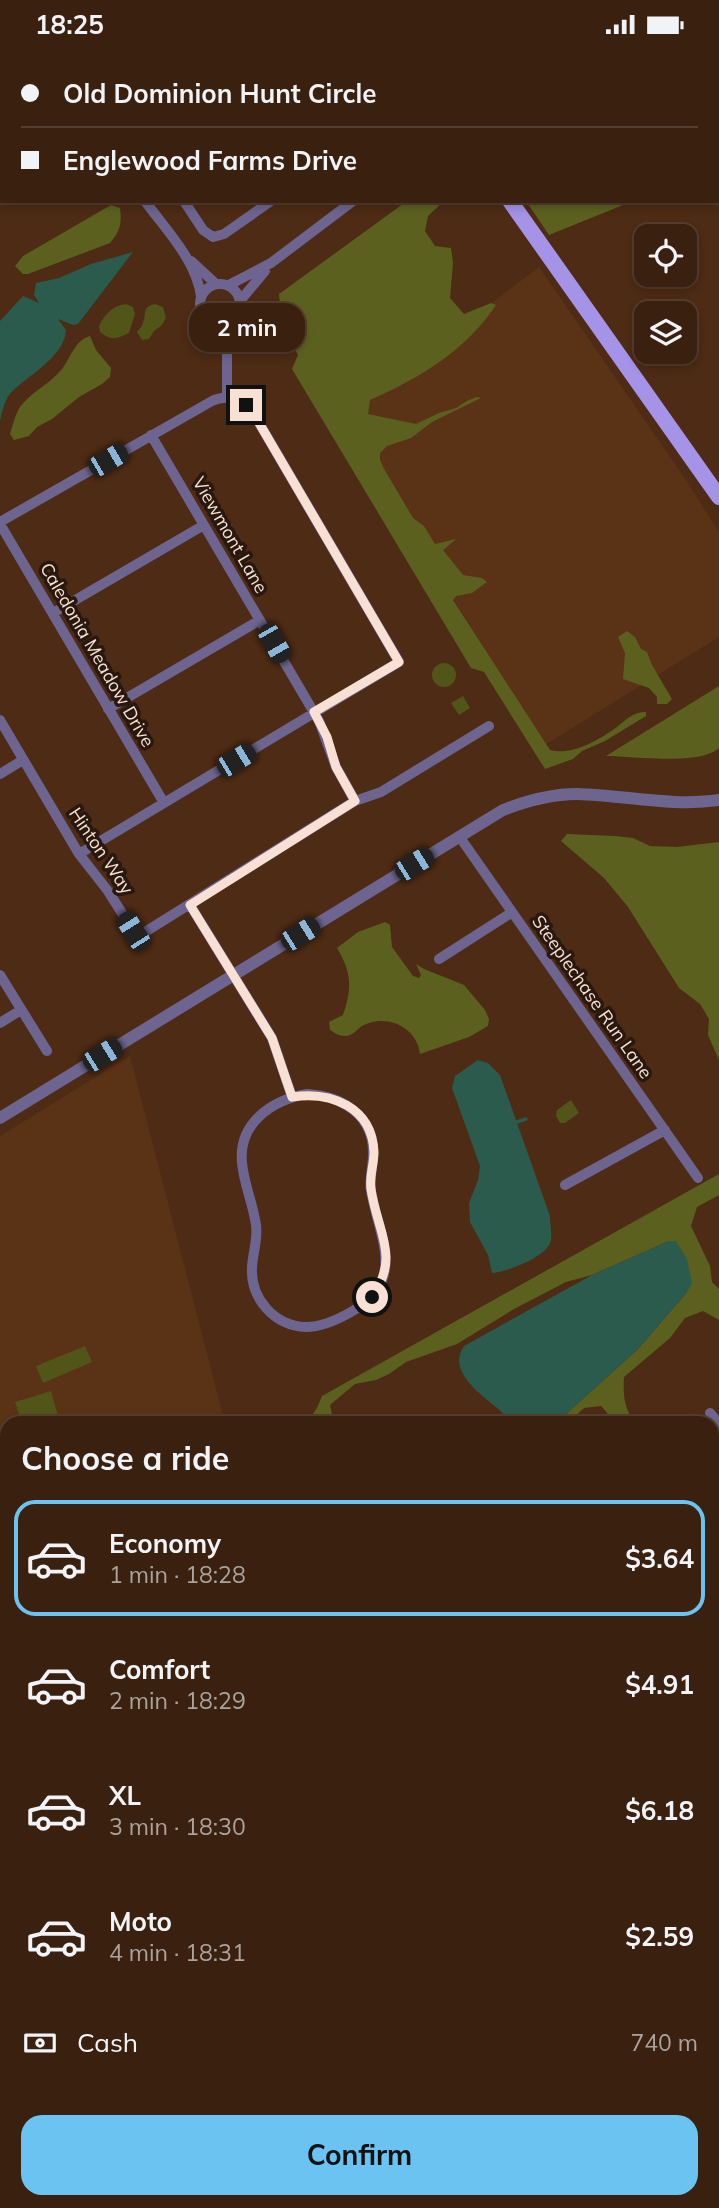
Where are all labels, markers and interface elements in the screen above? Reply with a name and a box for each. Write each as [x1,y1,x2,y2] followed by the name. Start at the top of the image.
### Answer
[35,8,104,41] text: 18:25
[63,77,377,110] text: Old Dominion Hunt Circle
[63,144,357,177] text: Englewood Farms Drive
[634,224,697,364] map controls
[634,224,697,287] button: locate
[634,301,697,364] button: layers
[188,303,304,353] callout: 2 min
[217,313,277,342] text: 2 min
[230,389,262,421] route end
[85,440,132,480] car
[188,472,273,597] street label: Viewmont Lane
[35,558,160,751] street label: Caledonia Meadow Drive
[255,620,294,666] car
[213,740,260,780] car
[64,803,139,899] street label: Hinton Way
[391,844,438,884] car
[113,908,154,954] car
[527,910,658,1083] street label: Steeplechase Run Lane
[277,914,324,954] car
[79,1035,126,1075] car
[356,1281,388,1313] route start
[21,1438,229,1478] text: Choose a ride
[25,1527,88,1590] icon: car
[109,1527,221,1560] text: Economy
[625,1542,694,1575] text: $3.64
[109,1560,246,1589] text: 1 min · 18:28
[25,1653,88,1716] icon: car
[109,1653,210,1686] text: Comfort
[625,1668,694,1701] text: $4.91
[109,1686,246,1715] text: 2 min · 18:29
[25,1779,88,1842] icon: car
[109,1779,141,1812] text: XL
[625,1794,694,1827] text: $6.18
[109,1812,246,1841] text: 3 min · 18:30
[25,1905,88,1968] icon: car
[109,1905,172,1938] text: Moto
[625,1920,694,1953] text: $2.59
[109,1938,246,1967] text: 4 min · 18:31
[21,2024,59,2062] icon: cash
[77,2026,138,2059] text: Cash
[630,2028,698,2057] text: 740 m
[21,2115,698,2195] button: Confirm

